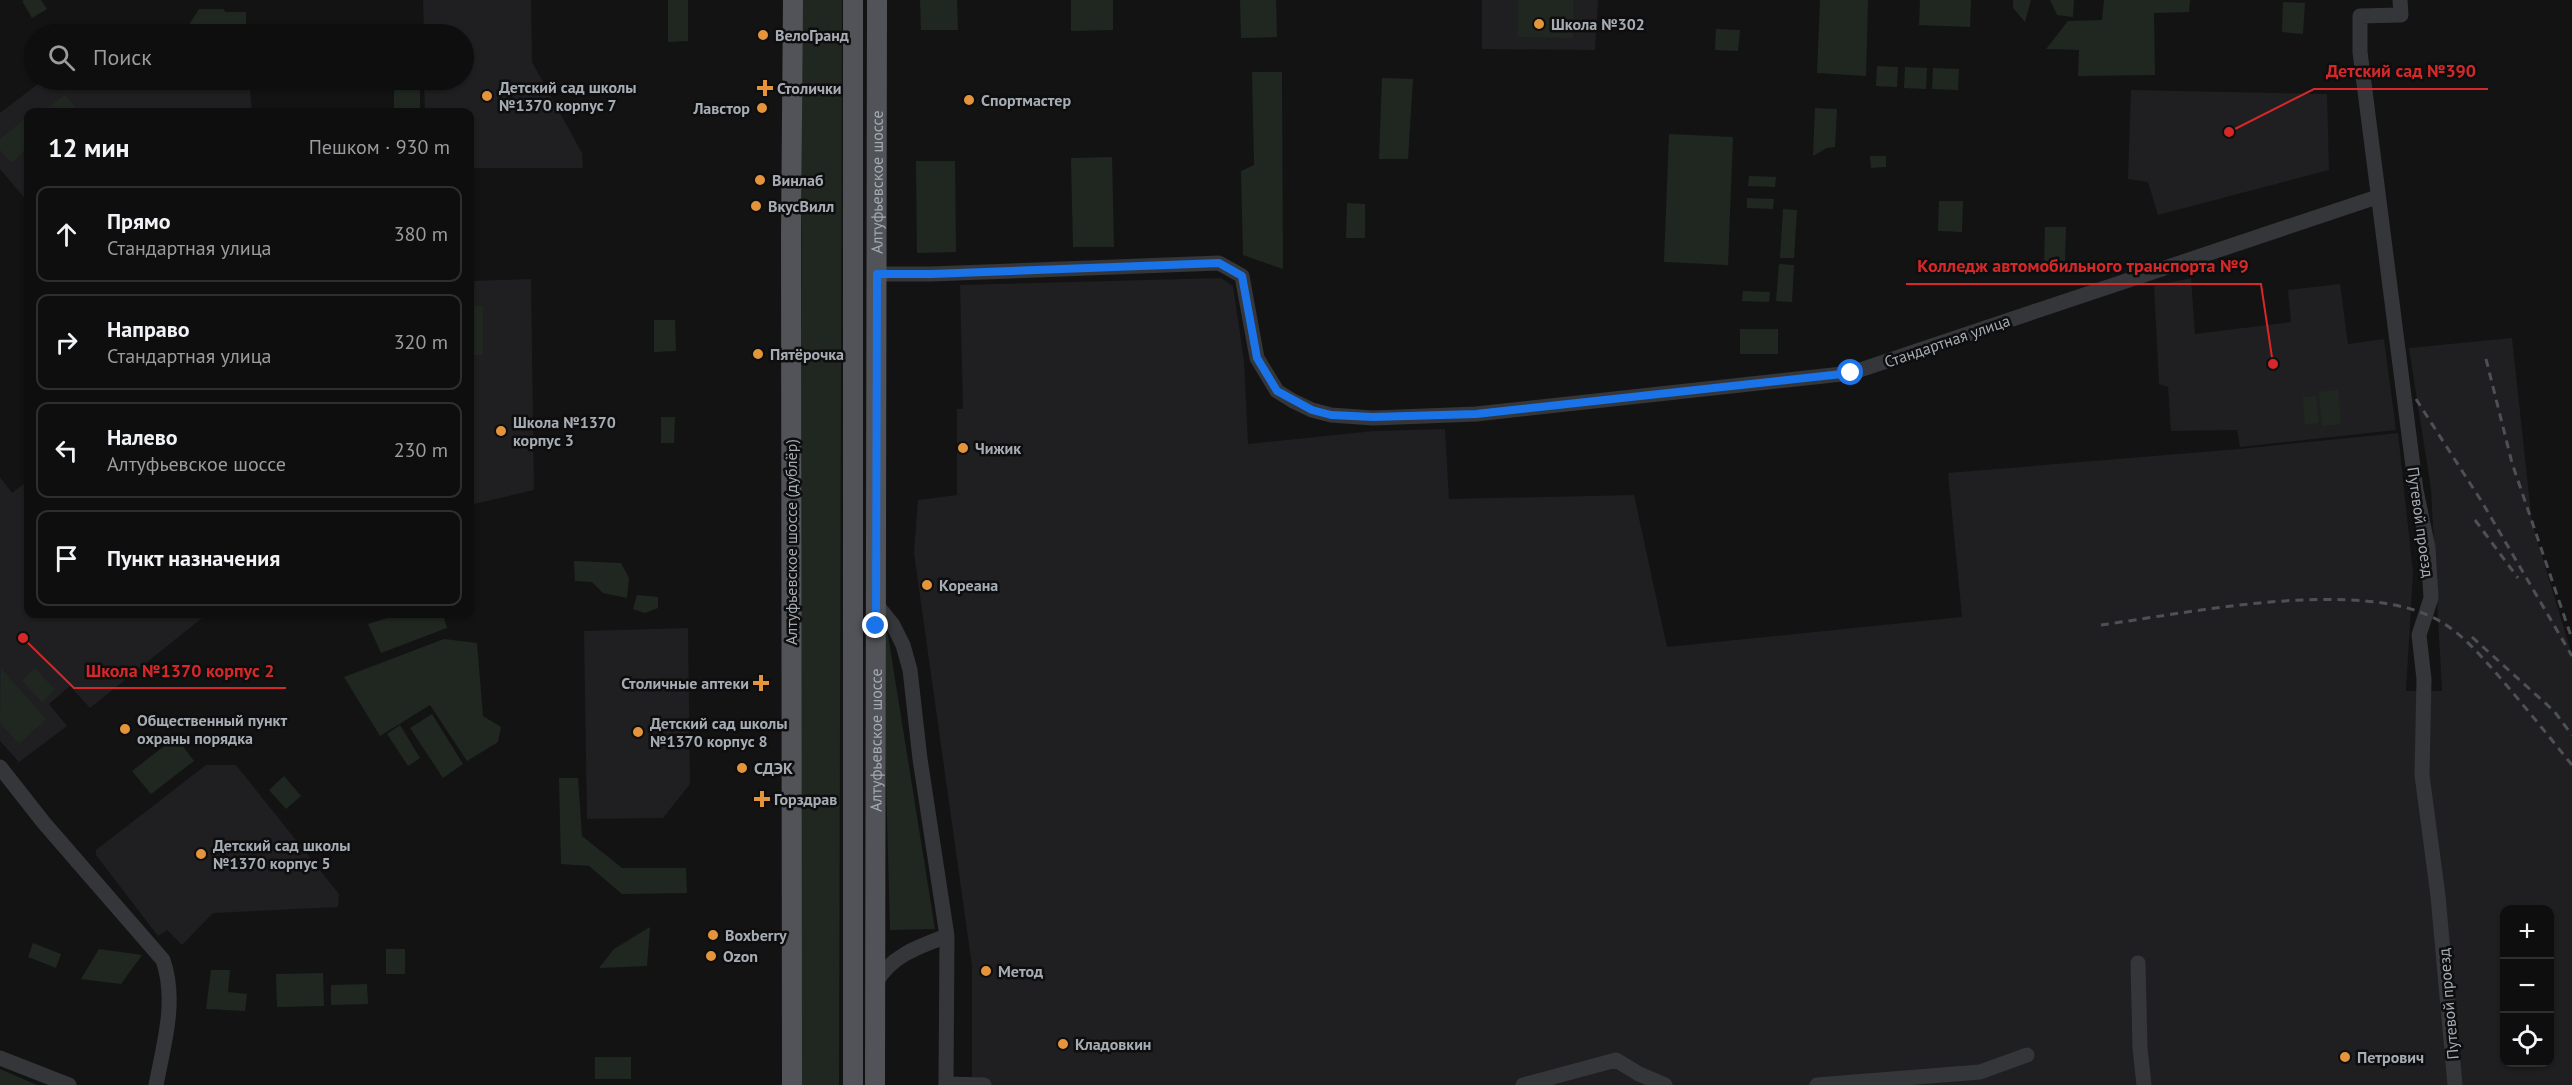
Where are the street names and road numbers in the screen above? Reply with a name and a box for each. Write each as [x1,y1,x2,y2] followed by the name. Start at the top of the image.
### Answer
[867,110,887,254] street label: Алтуфьевское шоссе
[1882,310,2012,372] street label: Стандартная улица
[781,439,801,645] street label: Алтуфьевское шоссе (дублёр)
[2403,465,2439,579] street label: Путевой проезд
[866,668,886,812] street label: Алтуфьевское шоссе
[2433,947,2463,1060] street label: Путевой проезд

